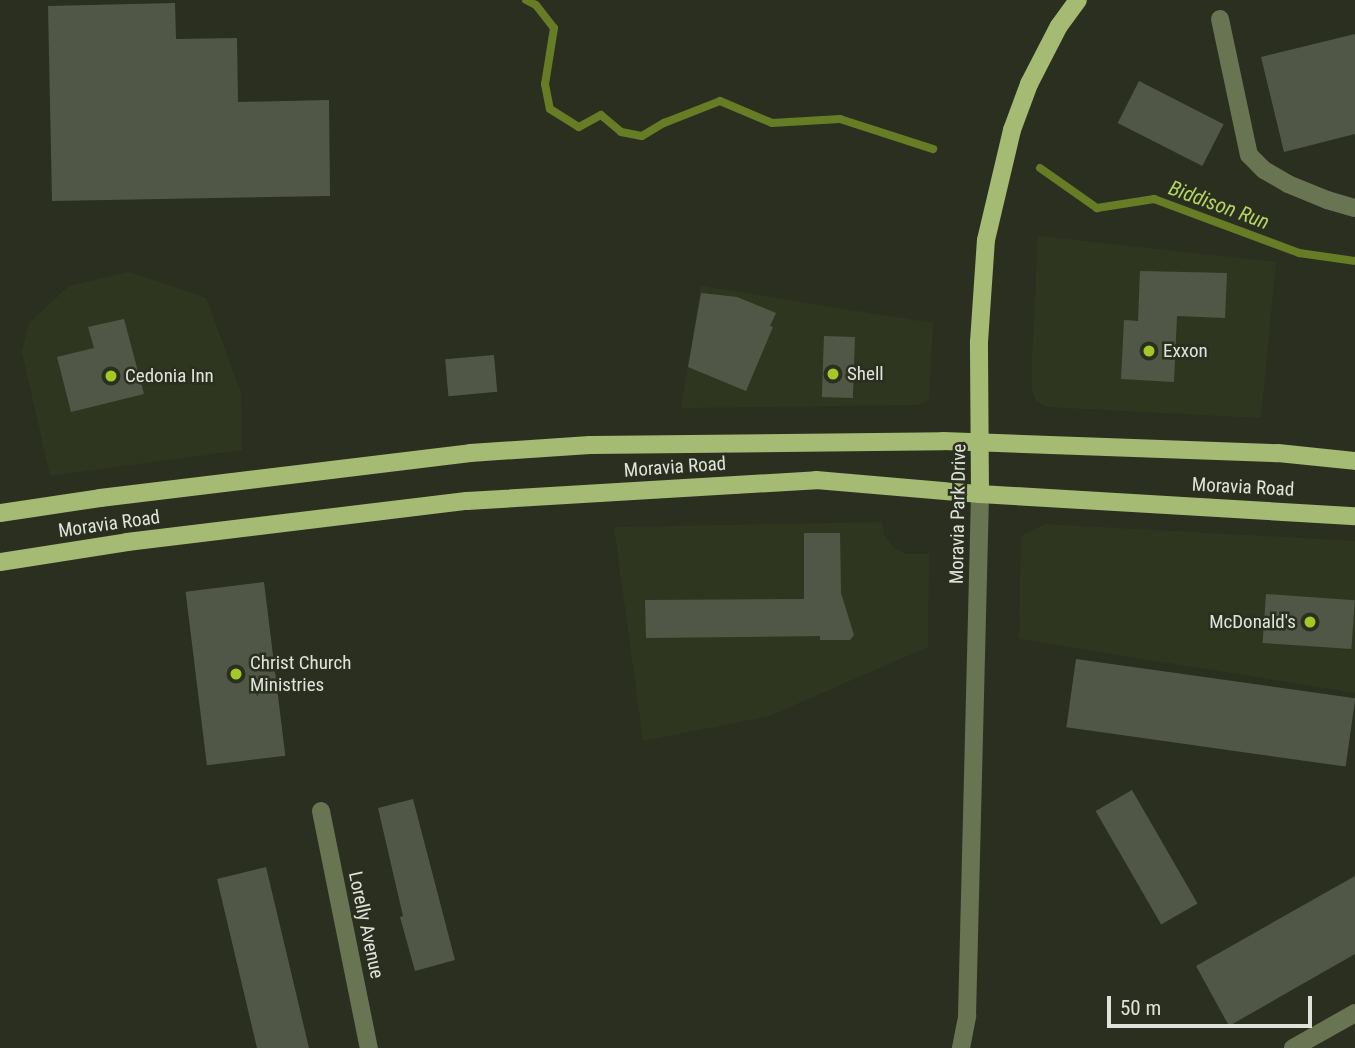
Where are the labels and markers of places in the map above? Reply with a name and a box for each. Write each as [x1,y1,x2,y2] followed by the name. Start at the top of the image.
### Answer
[1163,340,1208,362] place label: Exxon
[1141,343,1157,359] marker: Exxon
[847,363,884,385] place label: Shell
[125,365,214,387] place label: Cedonia Inn
[825,366,841,382] marker: Shell
[103,368,119,384] marker: Cedonia Inn
[1209,611,1296,633] place label: McDonald's
[1302,614,1318,630] marker: McDonald's
[250,652,351,696] place label: Christ Church Ministries
[228,666,244,682] marker: Christ Church Ministries

